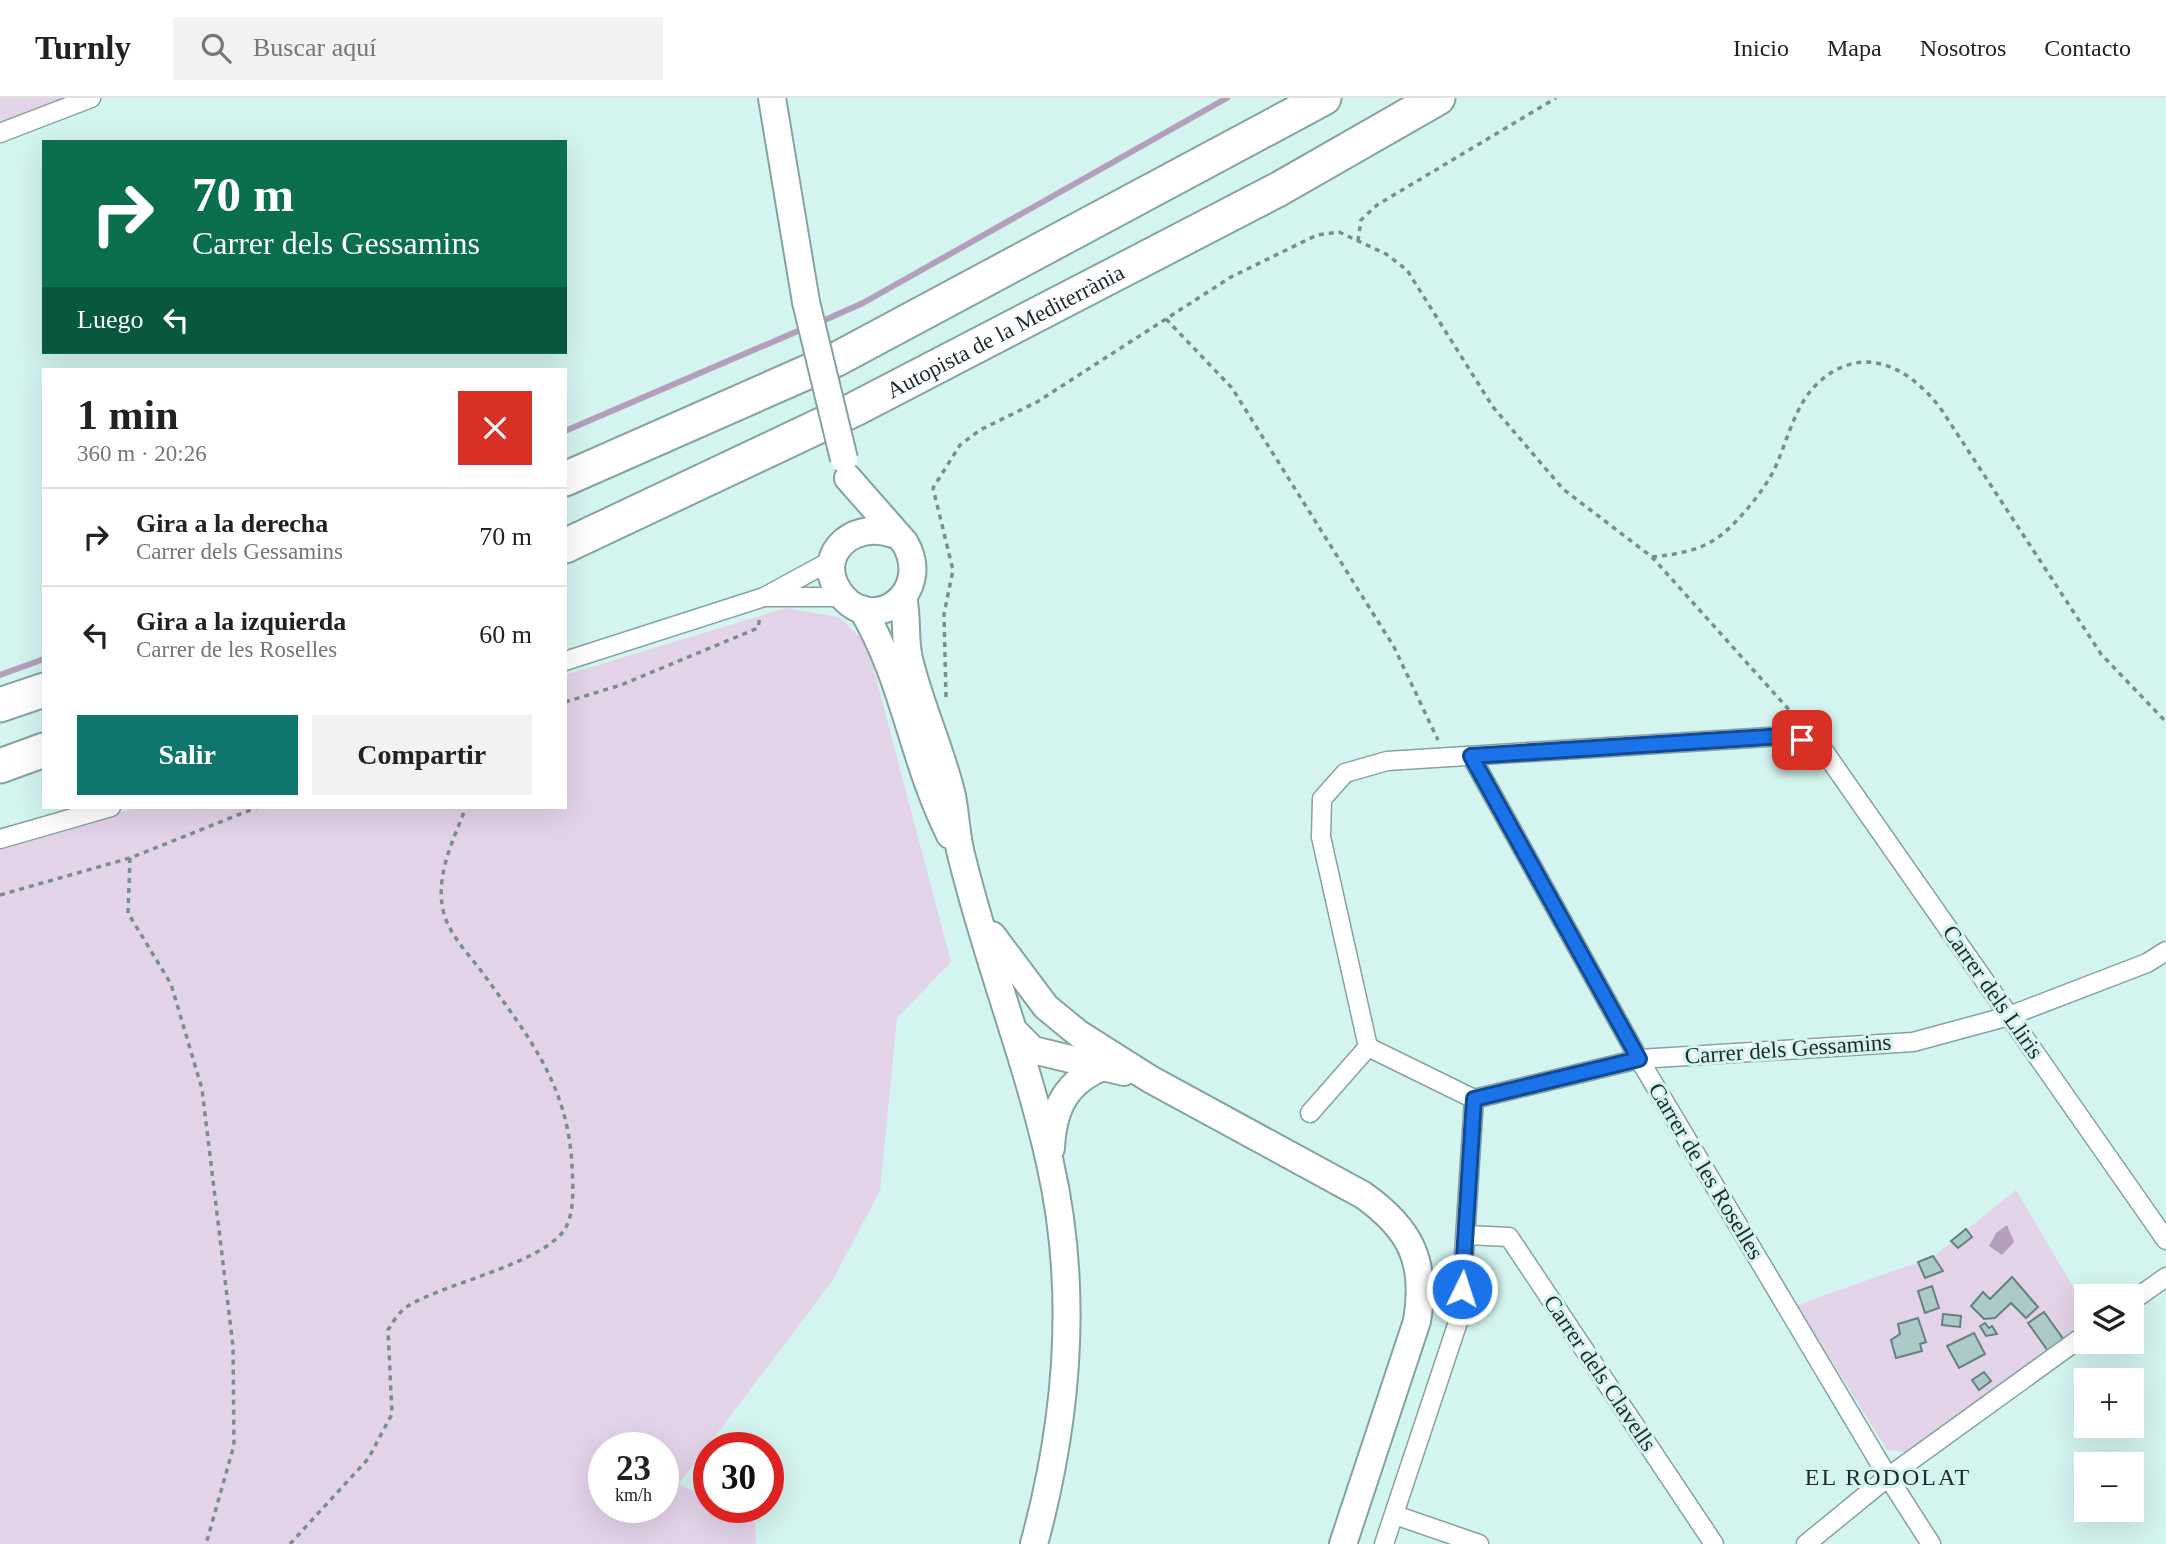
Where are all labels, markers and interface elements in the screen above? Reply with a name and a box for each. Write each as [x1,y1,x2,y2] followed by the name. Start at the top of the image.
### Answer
[173,17,663,80] search box
[197,29,235,67] icon: search
[35,30,131,66] text: Turnly
[253,33,376,62] text: Buscar aquí
[1733,35,1789,61] text: Inicio
[1827,35,1882,61] text: Mapa
[1920,35,2006,61] text: Nosotros
[2044,35,2131,61] text: Contacto
[192,167,294,222] text: 70 m
[77,168,168,259] icon: right
[192,225,480,261] text: Carrer dels Gessamins
[882,259,1128,403] street label: Autopista de la Mediterrània
[157,301,195,339] icon: left
[77,305,143,334] text: Luego
[458,391,532,465] button: close
[77,392,179,438] text: 1 min
[77,441,207,466] text: 360 m · 20:26
[136,509,328,538] text: Gira a la derecha
[77,518,115,556] icon: right
[479,522,532,551] text: 70 m
[136,539,343,564] text: Carrer dels Gessamins
[136,607,346,636] text: Gira a la izquierda
[77,616,115,654] icon: left
[479,620,532,649] text: 60 m
[136,637,337,662] text: Carrer de les Roselles
[1772,710,1832,770] pin
[77,715,298,795] button: Salir
[312,715,532,795] button: Compartir
[1783,721,1821,759] icon: arrive
[1938,920,2048,1064] street label: Carrer dels Lliris
[1684,1029,1892,1069] street label: Carrer dels Gessamins
[1643,1078,1769,1264] street label: Carrer de les Roselles
[1425,1252,1499,1326] position arrow
[2074,1284,2144,1522] map controls
[2074,1284,2144,1354] button: layers
[1539,1290,1661,1456] street label: Carrer dels Clavells
[2074,1368,2144,1438] button: +
[693,1432,784,1523] speed limit sign: 30
[616,1449,651,1488] text: 23
[2074,1452,2144,1522] button: −
[1805,1464,1971,1490] district label: EL RODOLAT
[615,1485,652,1505] text: km/h

